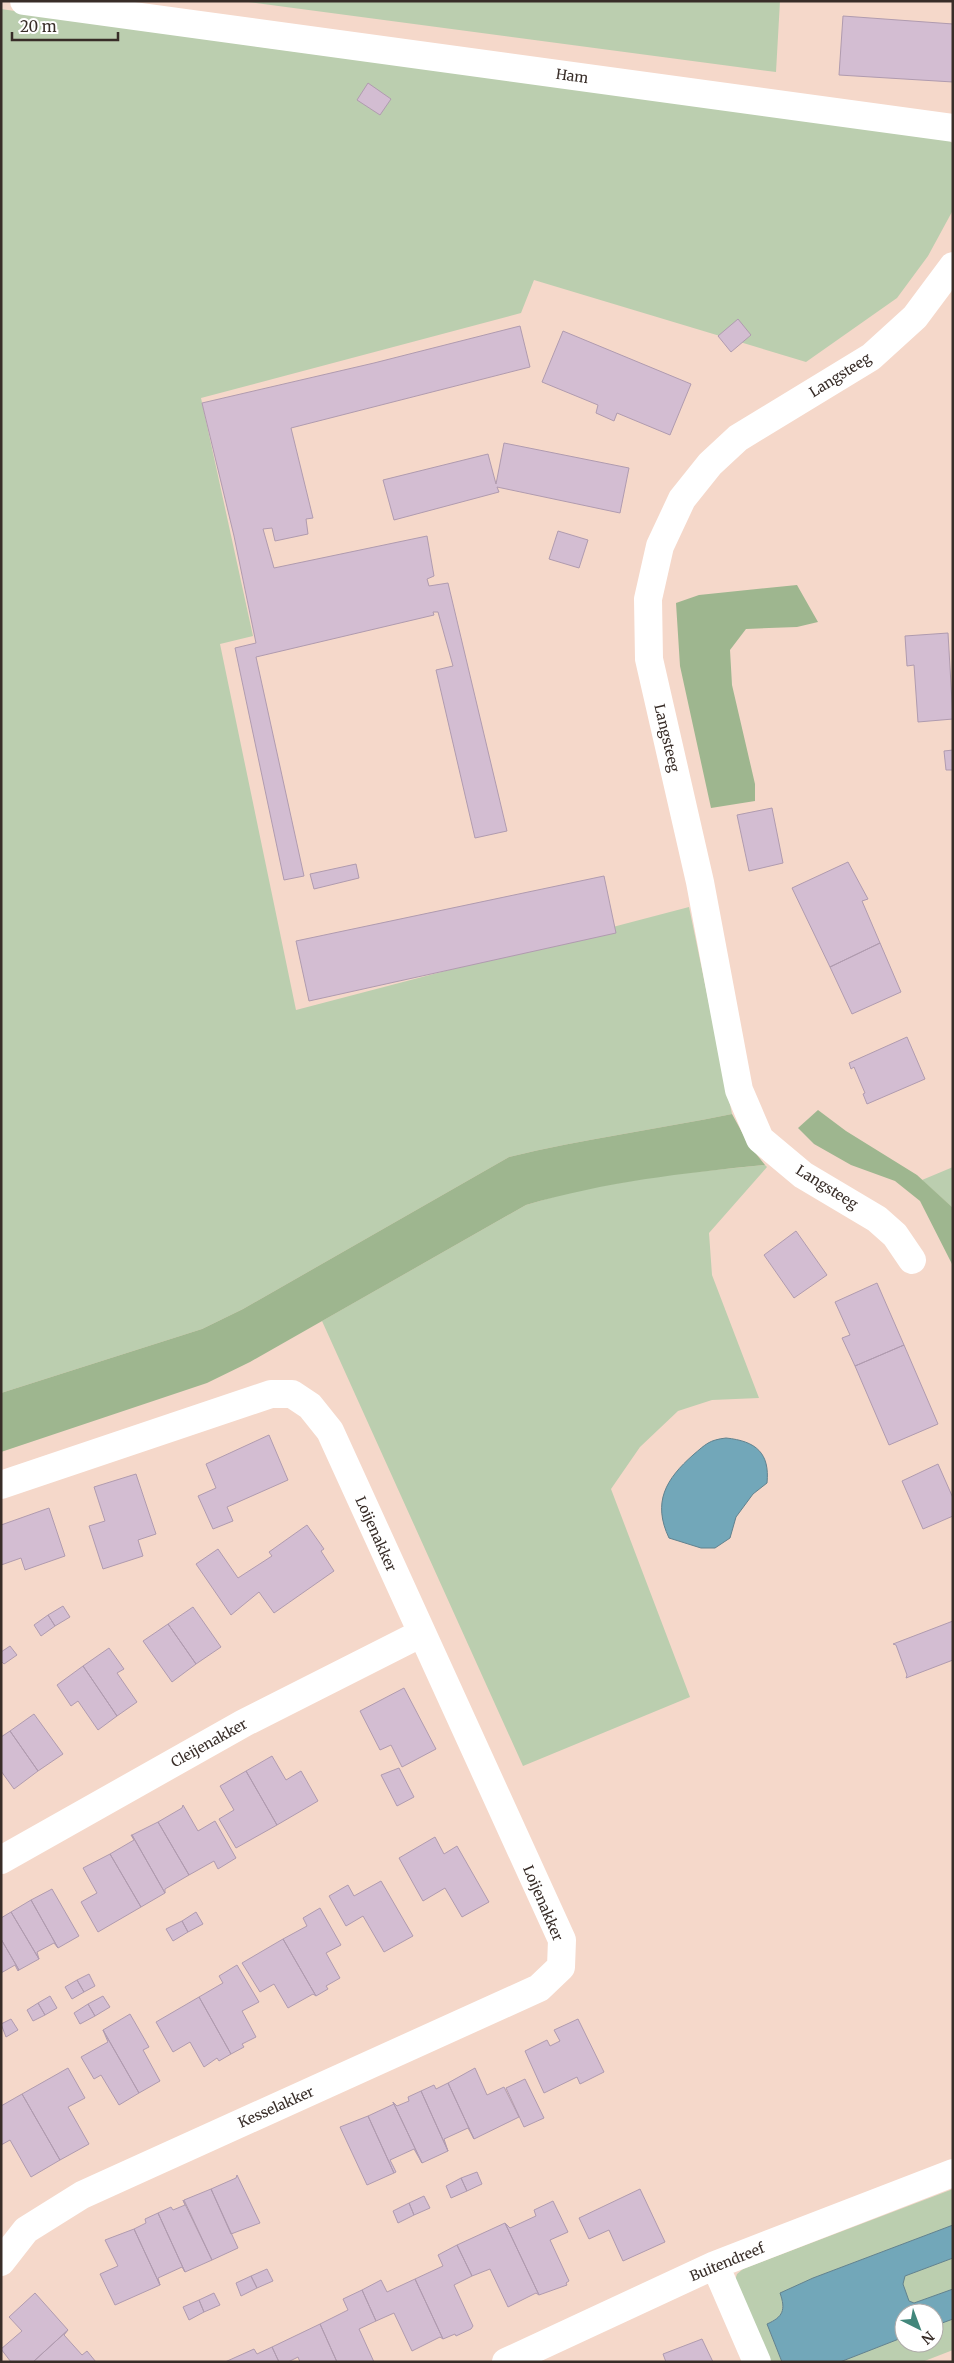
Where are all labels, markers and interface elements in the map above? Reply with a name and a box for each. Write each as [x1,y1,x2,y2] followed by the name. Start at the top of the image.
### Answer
[12,10,119,42] scale bar
[20,17,57,36] text: 20 m
[555,65,589,87] street label: Ham
[806,349,875,401] street label: Langsteeg
[650,702,684,774] street label: Langsteeg
[793,1161,862,1213] street label: Langsteeg
[351,1494,401,1574] street label: Loijenakker
[168,1715,250,1771] street label: Cleijenakker
[519,1862,567,1944] street label: Loijenakker
[235,2082,317,2132] street label: Kesselakker
[687,2239,768,2285] street label: Buitendreef
[894,2303,944,2353] north arrow
[918,2327,938,2348] text: N

